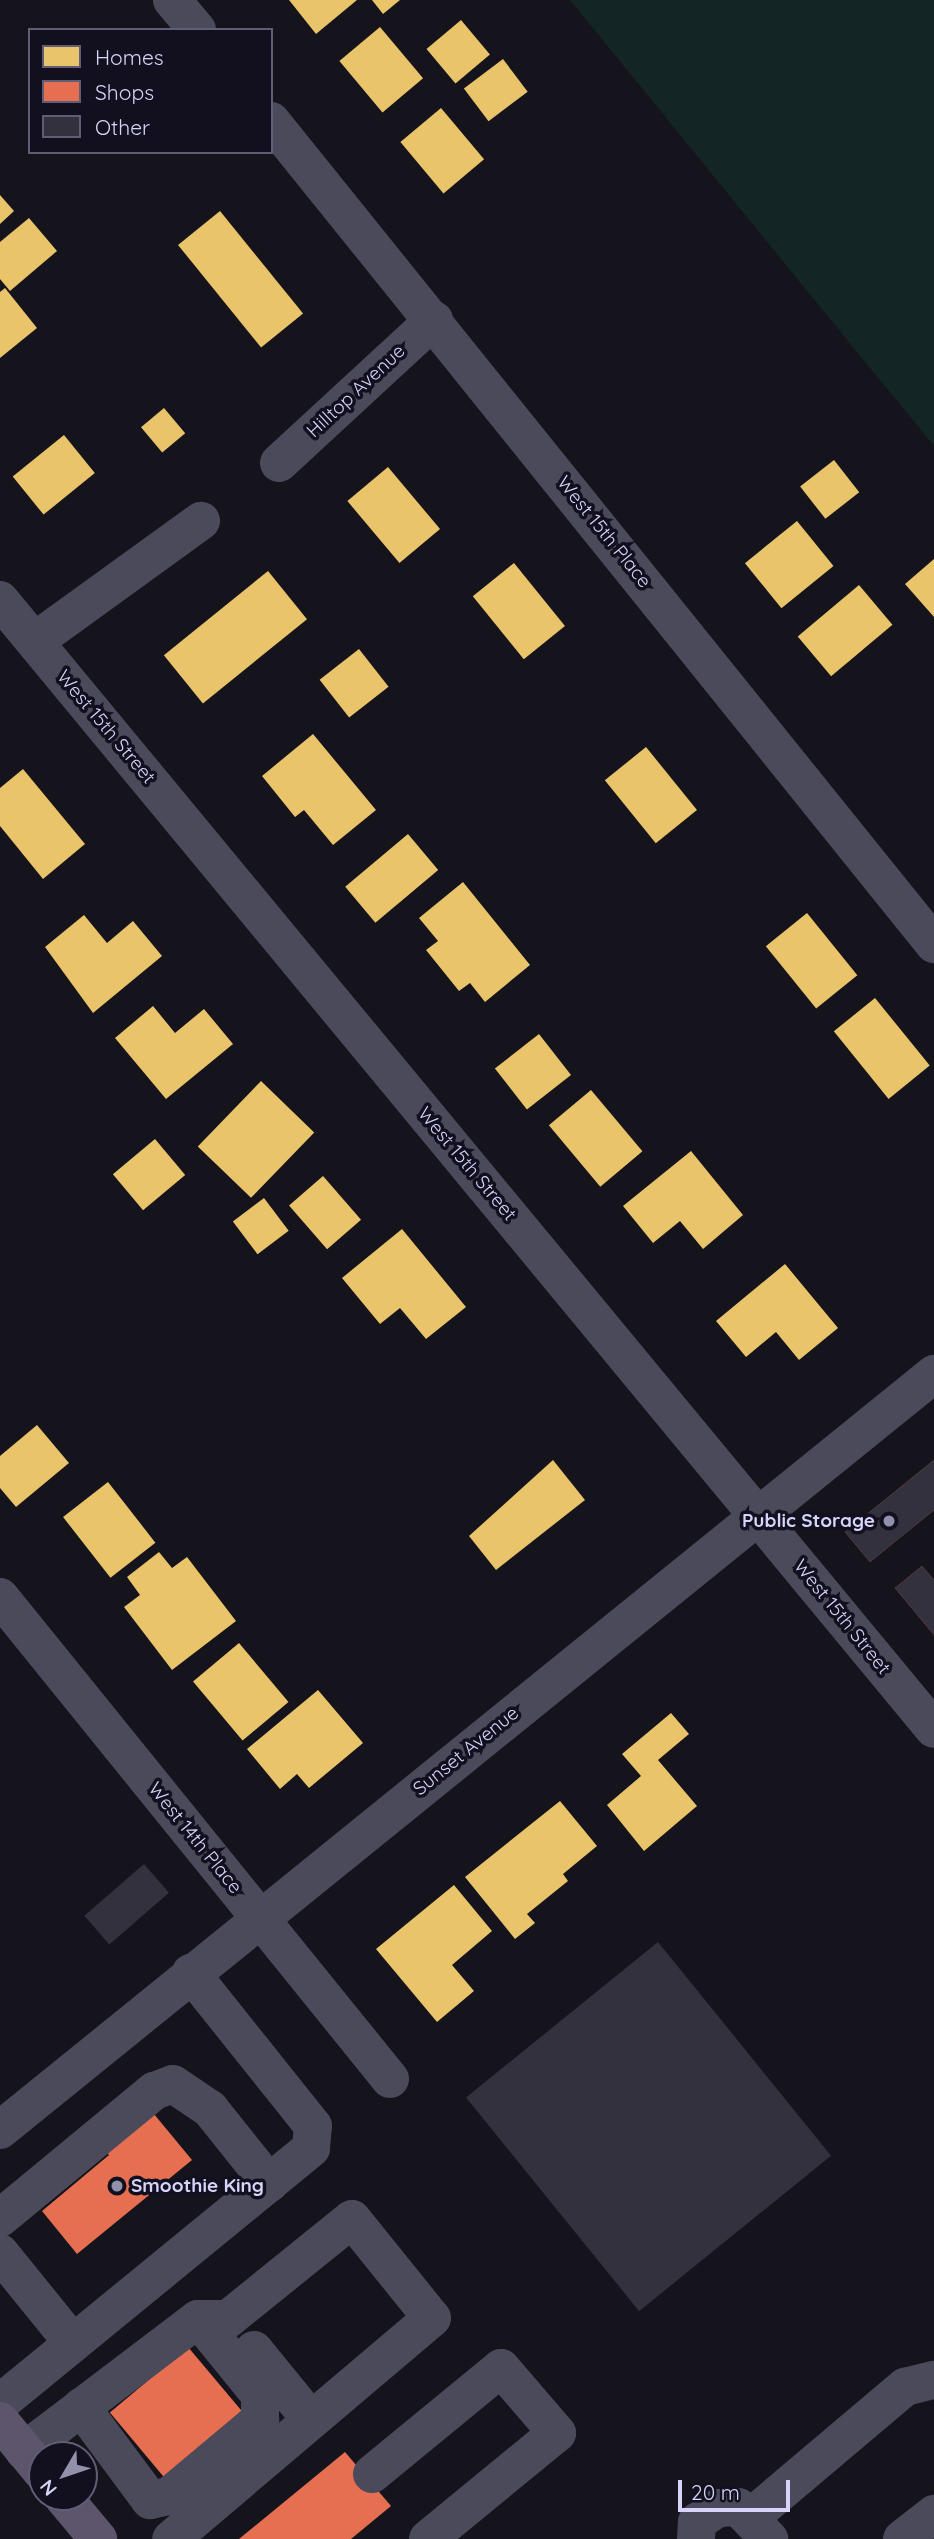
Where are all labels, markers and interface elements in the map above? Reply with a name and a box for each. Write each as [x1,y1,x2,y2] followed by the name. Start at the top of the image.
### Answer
[28,28,273,154] legend
[95,44,164,70] text: Homes
[95,79,154,105] text: Shops
[95,114,150,140] text: Other
[302,340,410,442] street label: Hilltop Avenue
[552,472,656,592] street label: West 15th Place
[52,666,160,788] street label: West 15th Street
[413,1103,521,1225] street label: West 15th Street
[742,1510,875,1532] place label: Public Storage
[881,1513,897,1529] marker: Public Storage
[789,1555,895,1679] street label: West 15th Street
[409,1702,523,1800] street label: Sunset Avenue
[143,1778,247,1898] street label: West 14th Place
[131,2175,264,2197] place label: Smoothie King
[109,2178,125,2194] marker: Smoothie King
[28,2441,98,2511] north arrow
[682,2466,794,2510] scale bar
[35,2475,62,2501] text: N
[691,2479,740,2505] text: 20 m

